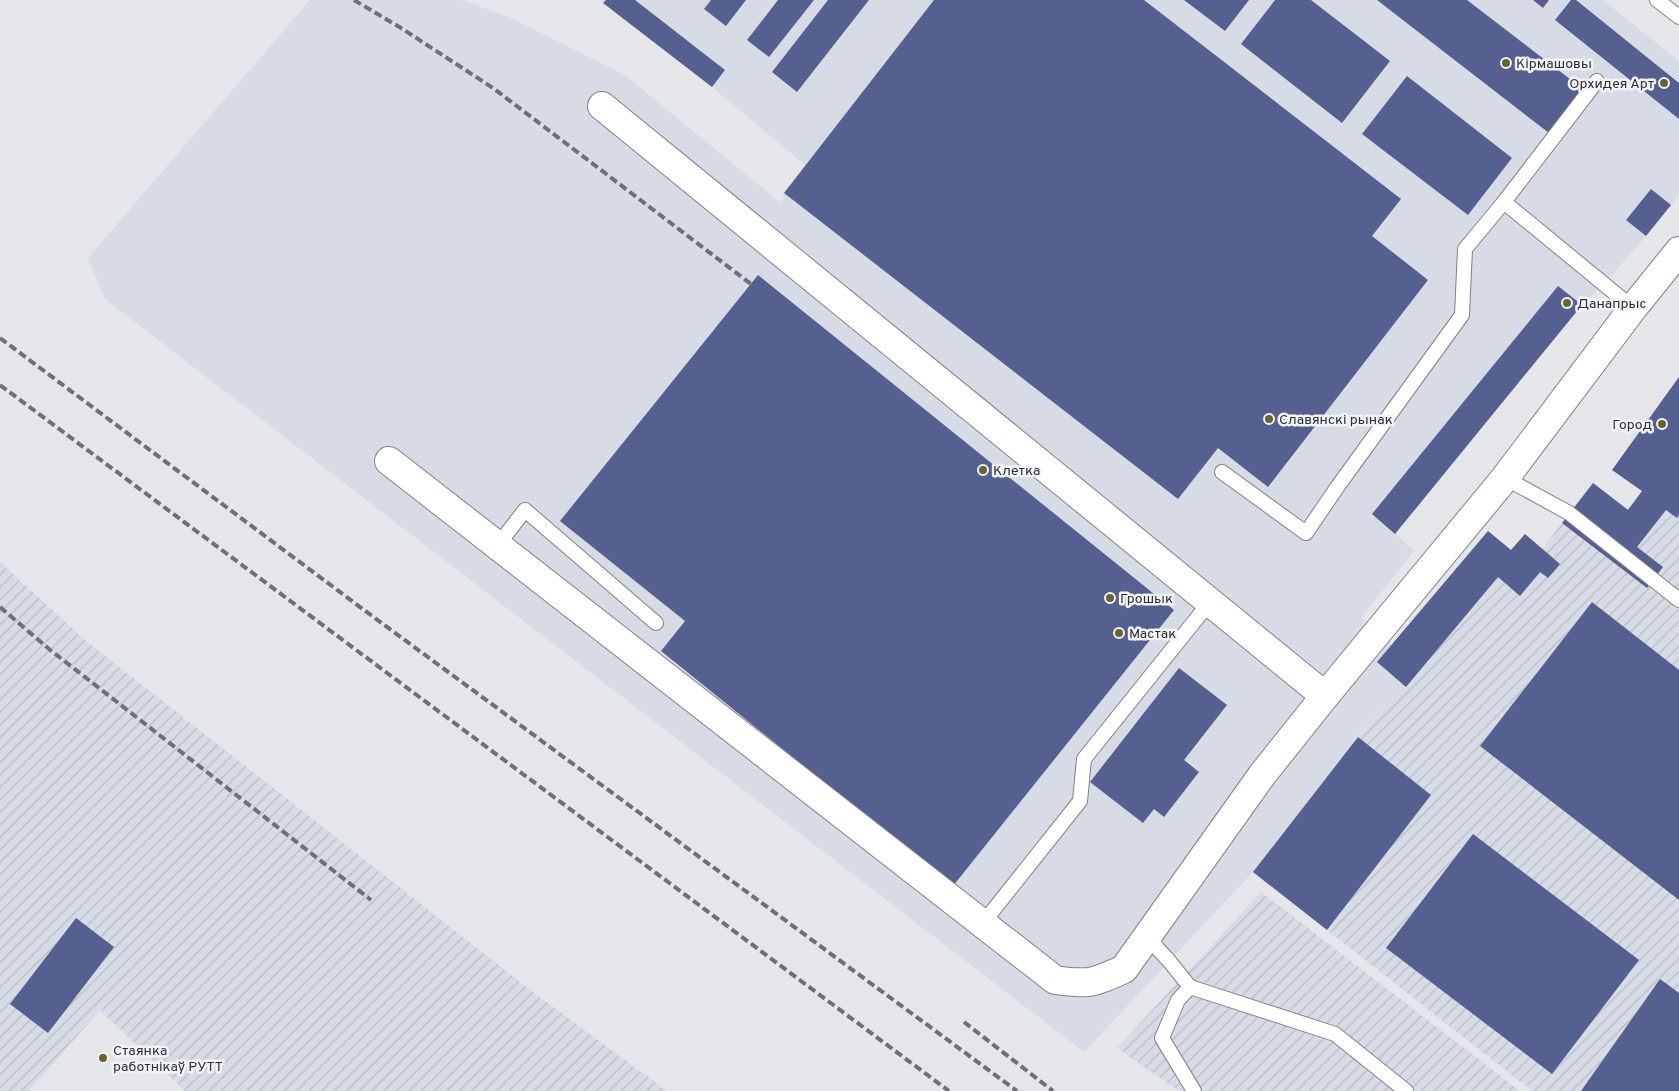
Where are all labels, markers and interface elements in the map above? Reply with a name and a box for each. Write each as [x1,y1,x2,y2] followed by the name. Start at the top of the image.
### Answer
[1516,56,1592,73] place label: Кірмашовы
[1500,57,1512,69] marker: Кірмашовы
[1569,76,1654,93] place label: Орхидея Арт
[1658,77,1670,89] marker: Орхидея Арт
[1577,296,1646,313] place label: Данапрыс
[1561,297,1573,309] marker: Данапрыс
[1279,412,1393,429] place label: Славянскі рынак
[1263,413,1275,425] marker: Славянскі рынак
[1612,417,1652,434] place label: Город
[1656,418,1668,430] marker: Город
[993,463,1040,480] place label: Клетка
[977,464,989,476] marker: Клетка
[1120,591,1173,608] place label: Грошык
[1104,592,1116,604] marker: Грошык
[1129,626,1176,643] place label: Мастак
[1113,627,1125,639] marker: Мастак
[113,1043,223,1076] place label: Стаянка работнікаў РУТТ
[97,1052,109,1064] marker: Стаянка работнікаў РУТТ

